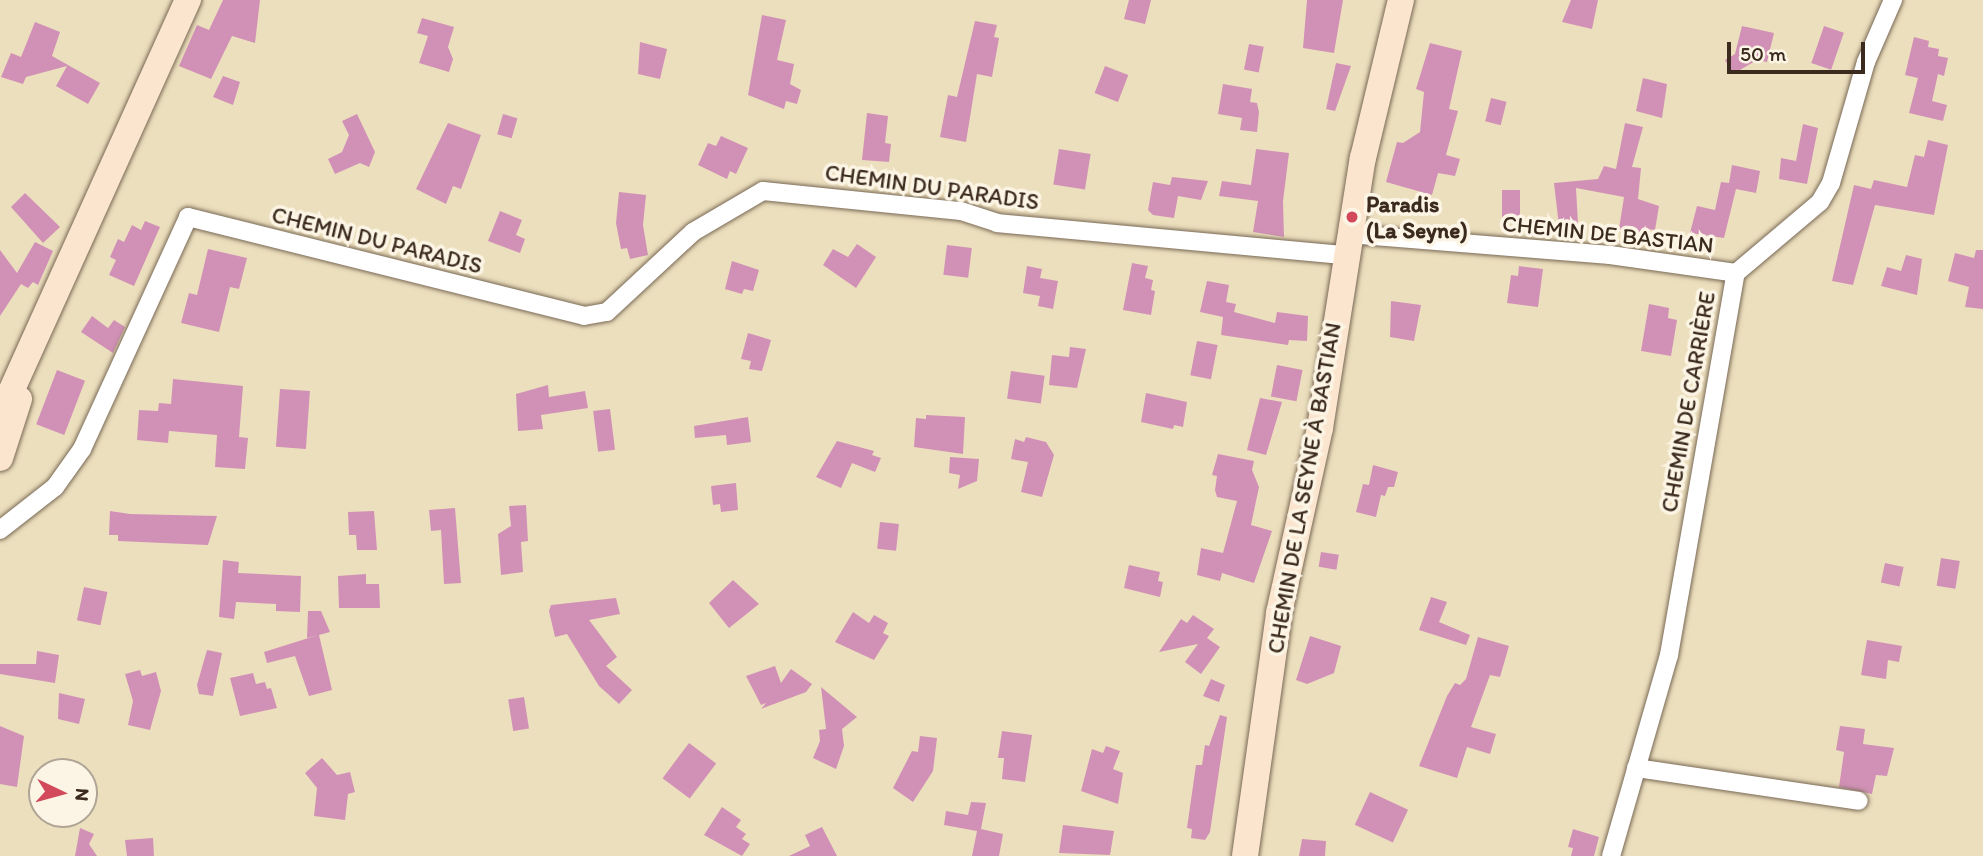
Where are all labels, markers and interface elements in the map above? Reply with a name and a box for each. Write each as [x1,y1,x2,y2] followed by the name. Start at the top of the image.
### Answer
[1731,28,1869,72] scale bar
[1740,41,1786,66] text: 50 m
[823,158,1041,216] street label: CHEMIN DU PARADIS
[1366,190,1468,244] place label: Paradis (La Seyne)
[269,200,485,280] street label: CHEMIN DU PARADIS
[1344,209,1360,225] marker: Paradis (La Seyne)
[1501,209,1715,259] street label: CHEMIN DE BASTIAN
[1655,289,1721,515] street label: CHEMIN DE CARRIÈRE
[1261,320,1347,656] street label: CHEMIN DE LA SEYNE À BASTIAN
[28,758,98,828] north arrow
[70,787,94,802] text: N

